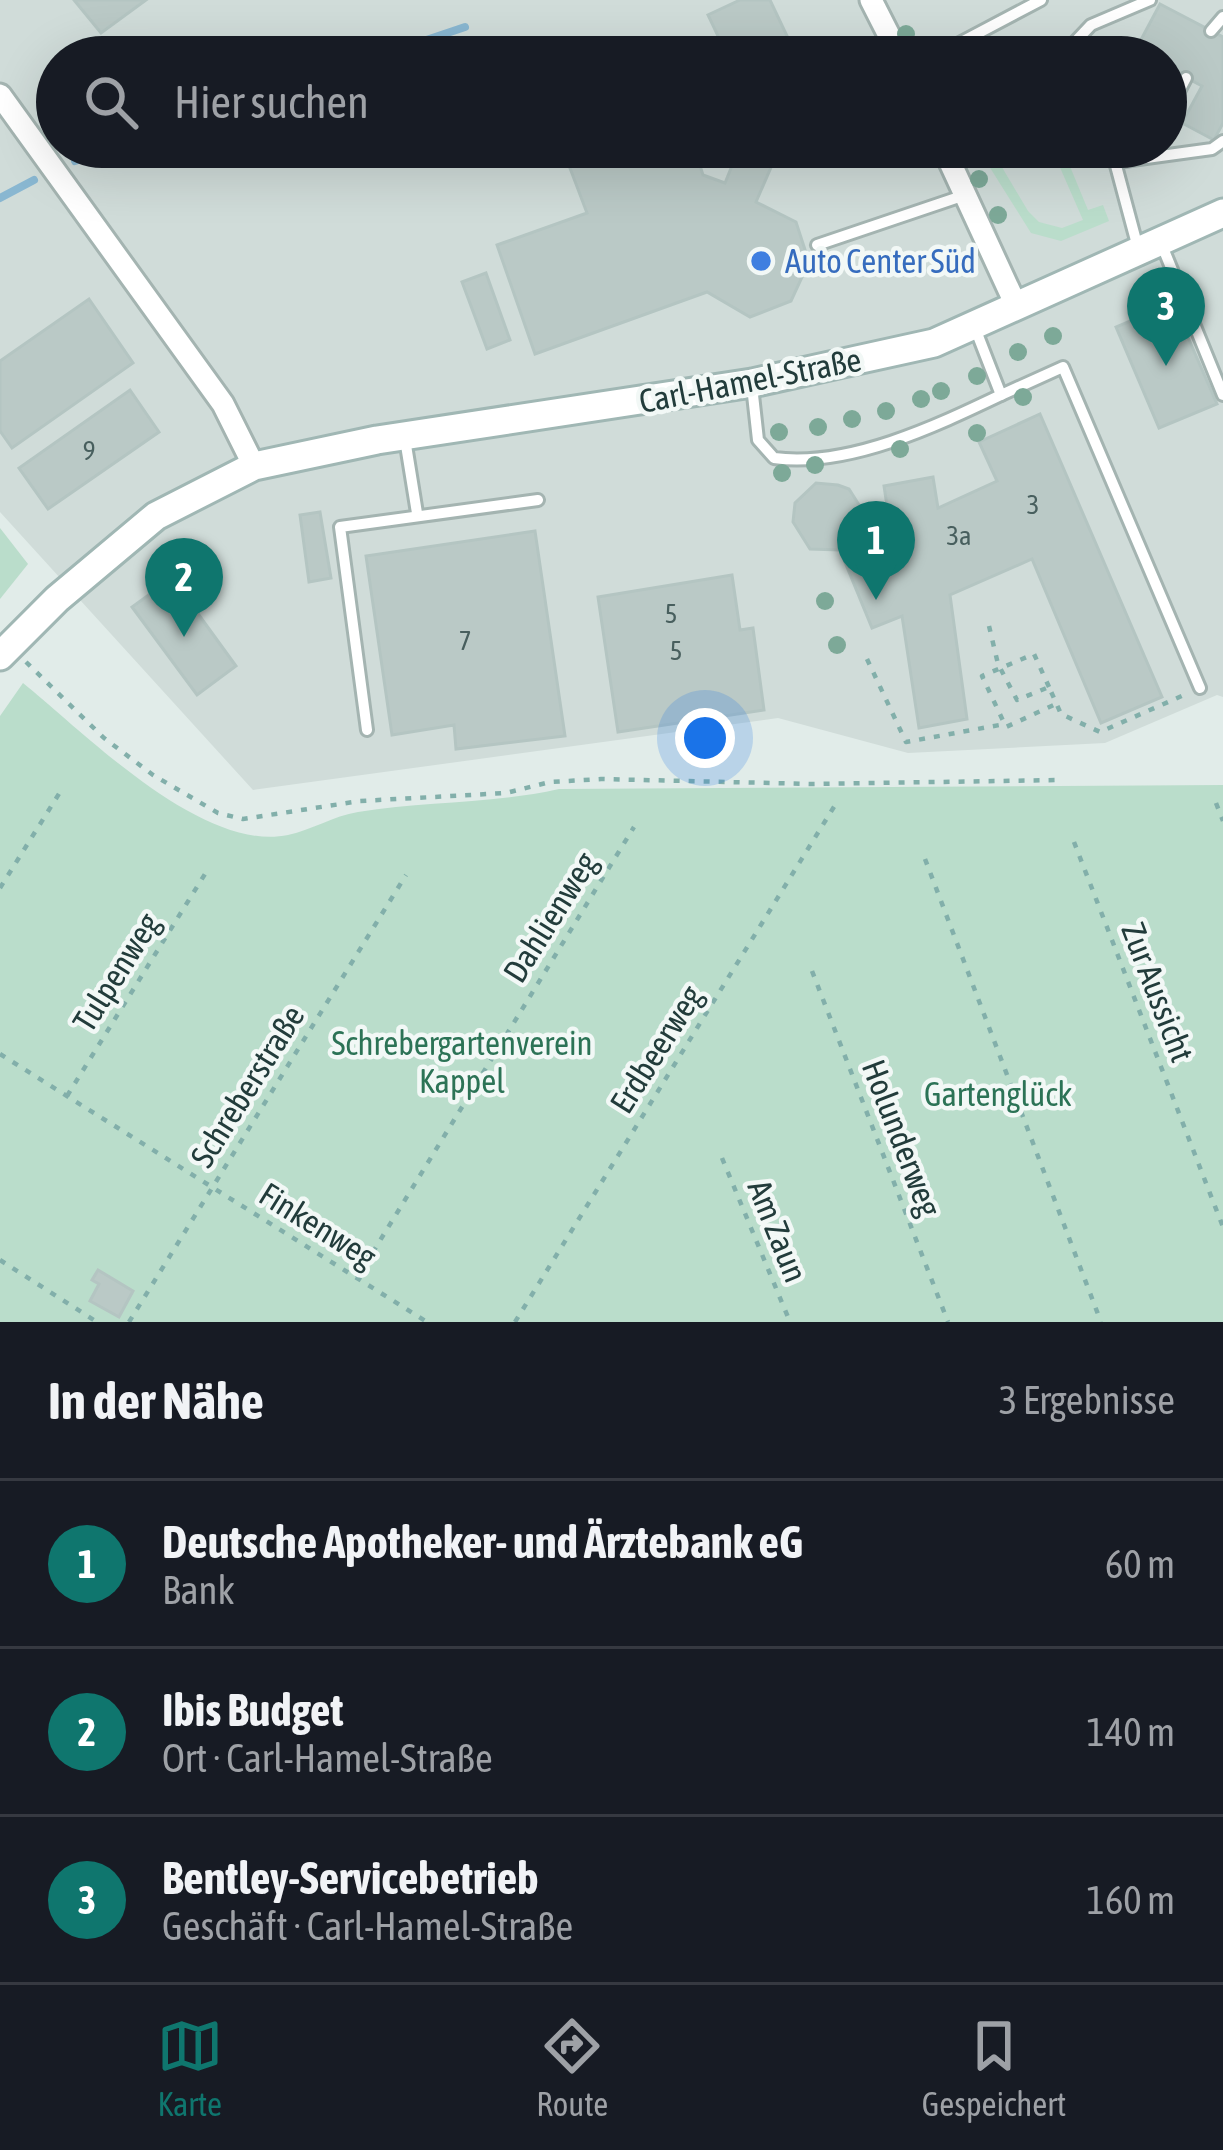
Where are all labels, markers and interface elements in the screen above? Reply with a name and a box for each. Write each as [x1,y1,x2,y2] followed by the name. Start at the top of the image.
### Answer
[36,36,1187,168] search box
[78,69,144,135] icon: search
[174,76,369,128] text: Hier suchen
[785,242,976,280] place label: Auto Center Süd
[748,248,774,274] marker: Auto Center Süd
[1127,267,1205,366] pin: 3
[636,340,864,420] street label: Carl-Hamel-Straße
[83,435,95,466] house number: 9
[1027,489,1039,520] house number: 3
[837,501,915,600] pin: 1
[946,520,972,551] house number: 3a
[145,538,223,637] pin: 2
[665,598,677,629] house number: 5
[459,625,471,656] house number: 7
[670,635,682,666] house number: 5
[675,708,735,768] your location
[495,844,605,989] street label: Dahlienweg
[65,905,168,1038] street label: Tulpenweg
[1114,917,1202,1067] street label: Zur Aussicht
[602,978,710,1120] street label: Erdbeerweg
[182,998,312,1174] street label: Schreberstraße
[331,1024,593,1100] park label: Schrebergartenverein Kappel
[855,1055,949,1222] street label: Holunderweg
[924,1075,1072,1113] park label: Gartenglück
[253,1174,384,1276] street label: Finkenweg
[740,1174,816,1288] street label: Am Zaun
[48,1371,264,1430] text: In der Nähe
[999,1378,1175,1422] text: 3 Ergebnisse
[162,1516,803,1568] text: Deutsche Apotheker- und Ärztebank eG
[78,1542,96,1586] text: 1
[1105,1542,1175,1586] text: 60 m
[162,1568,235,1612] text: Bank
[162,1684,343,1736] text: Ibis Budget
[78,1710,96,1754] text: 2
[1087,1710,1175,1754] text: 140 m
[162,1736,493,1780] text: Ort · Carl-Hamel-Straße
[162,1852,538,1904] text: Bentley-Servicebetrieb
[78,1878,96,1922] text: 3
[1087,1878,1175,1922] text: 160 m
[162,1904,573,1948] text: Geschäft · Carl-Hamel-Straße
[157,2013,223,2123] tab: Karte
[536,2013,608,2123] tab: Route
[922,2013,1066,2123] tab: Gespeichert

